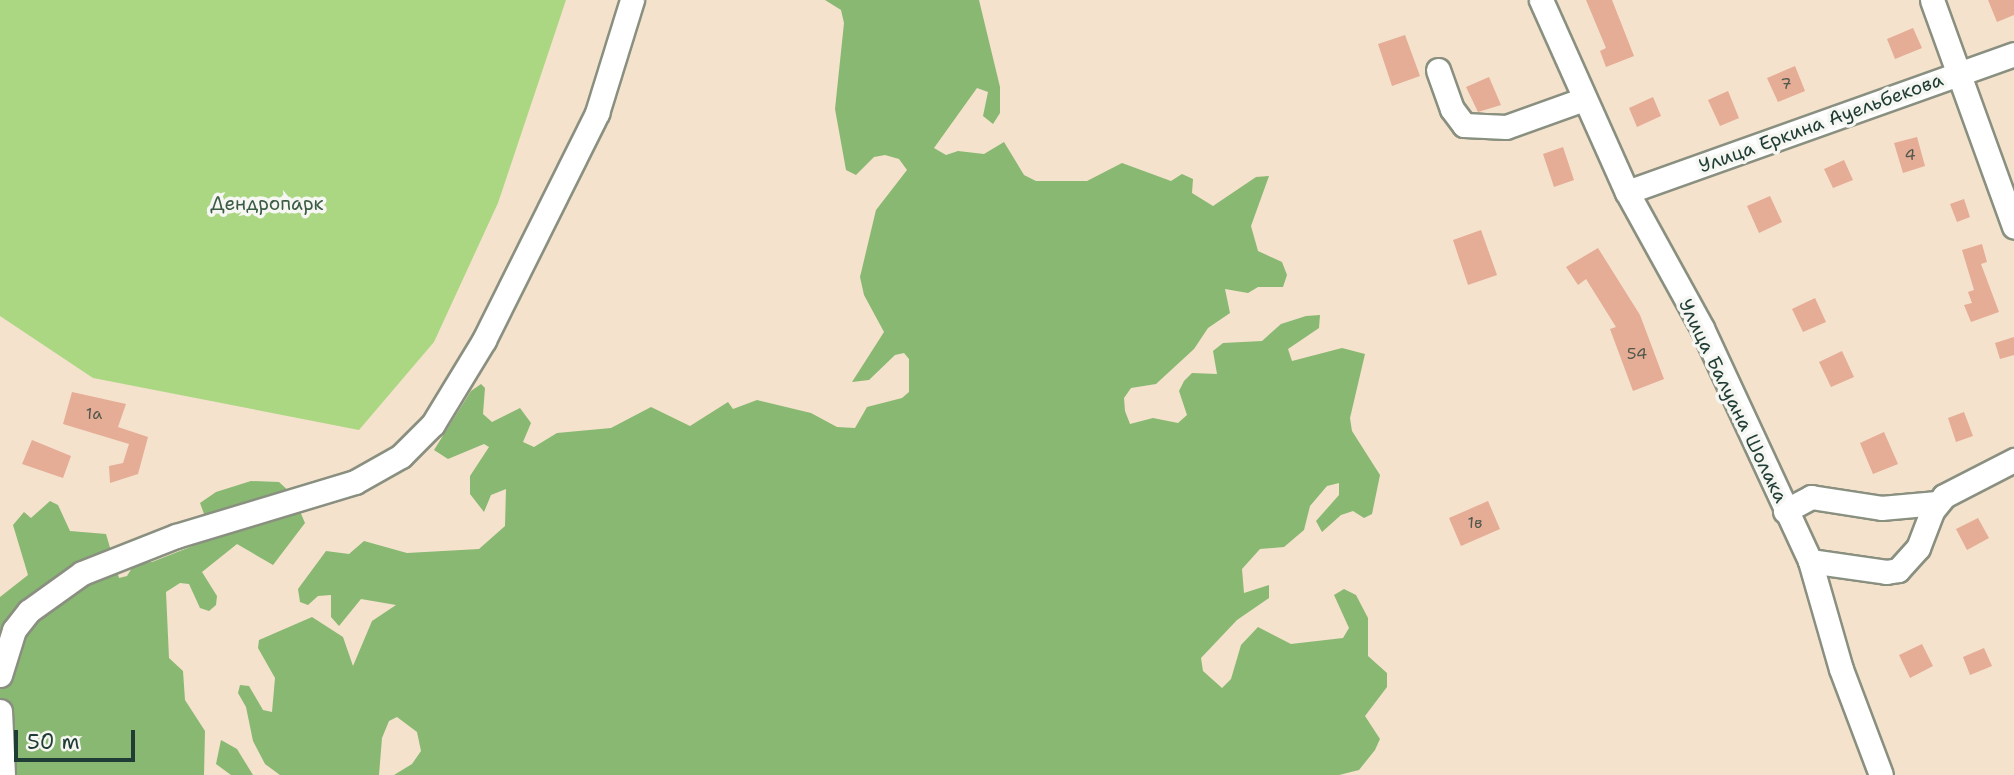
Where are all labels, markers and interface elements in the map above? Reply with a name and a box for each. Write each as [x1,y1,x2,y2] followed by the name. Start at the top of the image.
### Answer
[1696,68,1946,178] street label: Улица Еркина Ауельбекова
[1780,74,1792,94] house number: 7
[1904,145,1916,165] house number: 4
[210,193,324,215] park label: Дендропарк
[1674,295,1792,507] street label: Улица Балуана Шолака
[1627,344,1647,364] house number: 54
[86,404,102,424] house number: 1а
[1467,513,1483,533] house number: 1в
[18,716,138,760] scale bar
[27,728,80,756] text: 50 m

